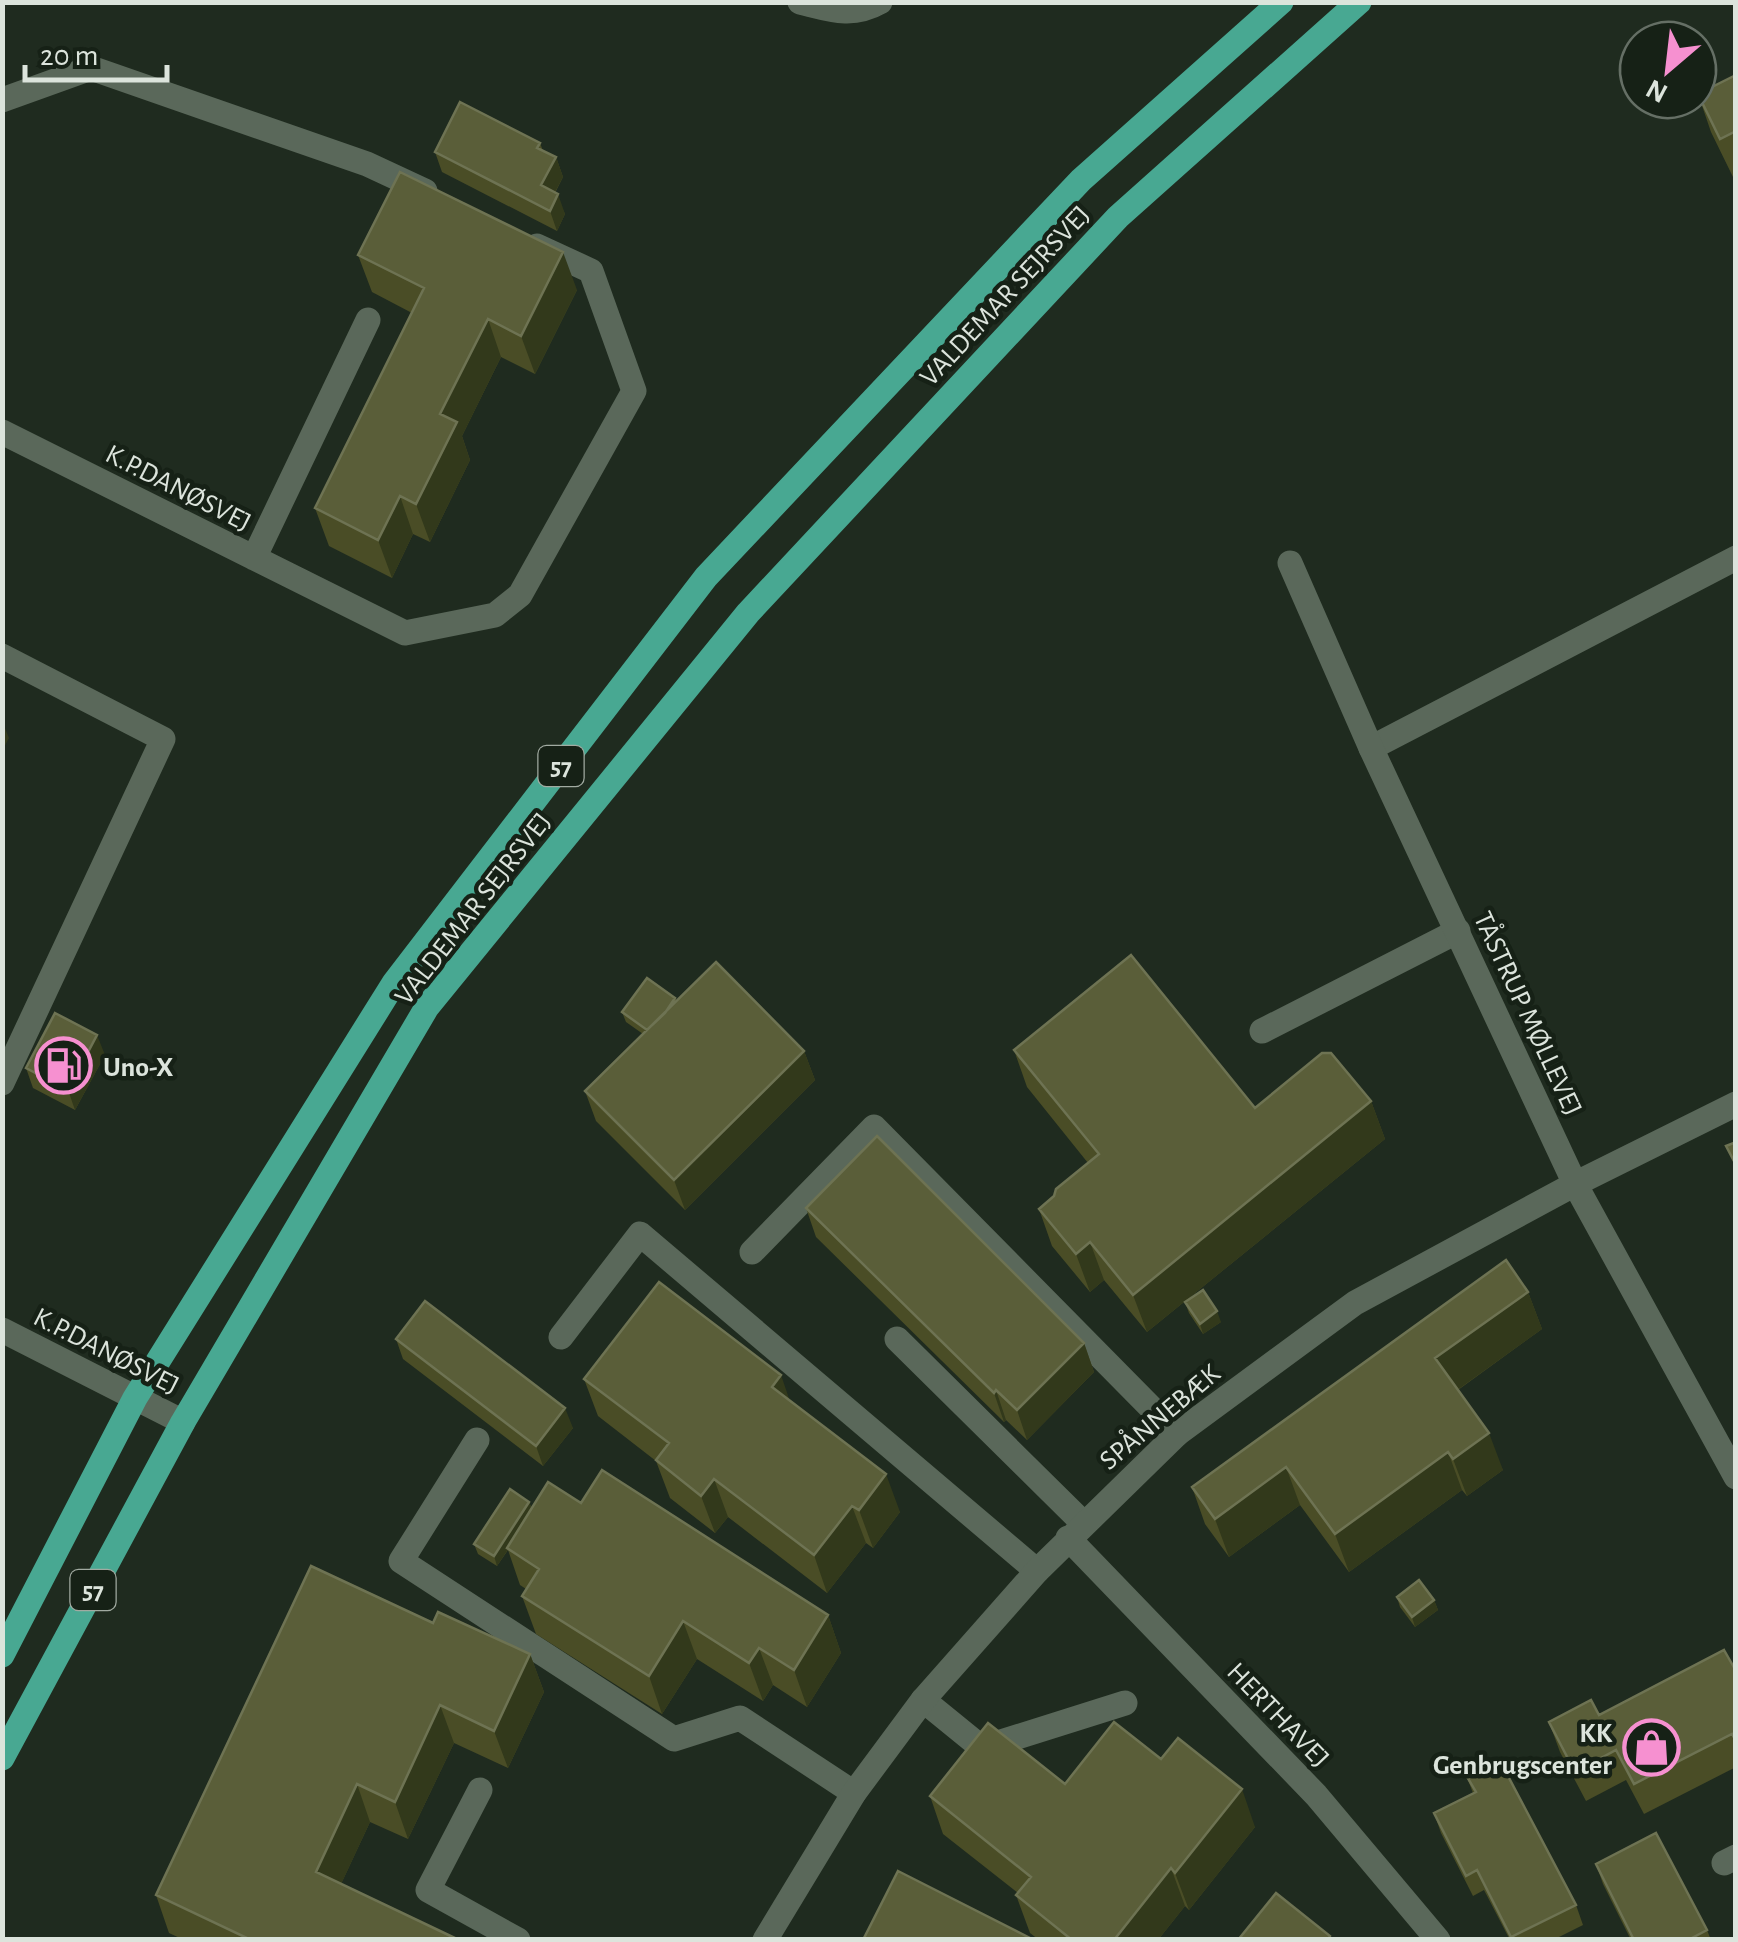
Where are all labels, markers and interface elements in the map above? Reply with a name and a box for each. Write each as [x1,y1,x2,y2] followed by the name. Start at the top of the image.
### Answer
[25,20,168,82] scale bar
[1618,20,1718,120] north arrow
[40,41,98,71] text: 20 m
[1642,73,1672,107] text: N
[915,201,1096,392] street label: VALDEMAR SEJRSVEJ
[101,440,255,537] street label: K.P.DANØSVEJ
[538,746,584,786] road number: 57
[390,808,557,1011] street label: VALDEMAR SEJRSVEJ
[1468,906,1589,1120] street label: TÅSTRUP MØLLEVEJ
[34,1036,94,1096] fuel station icon: Uno-X
[103,1054,173,1082] place label: Uno-X
[29,1303,183,1400] street label: K.P.DANØSVEJ
[1093,1357,1226,1476] street label: SPÅNNEBÆK
[70,1570,116,1610] road number: 57
[1221,1658,1334,1773] street label: HERTHAVEJ
[1621,1718,1681,1778] shop icon: KK Genbrugscenter
[1433,1720,1613,1780] place label: KK Genbrugscenter

